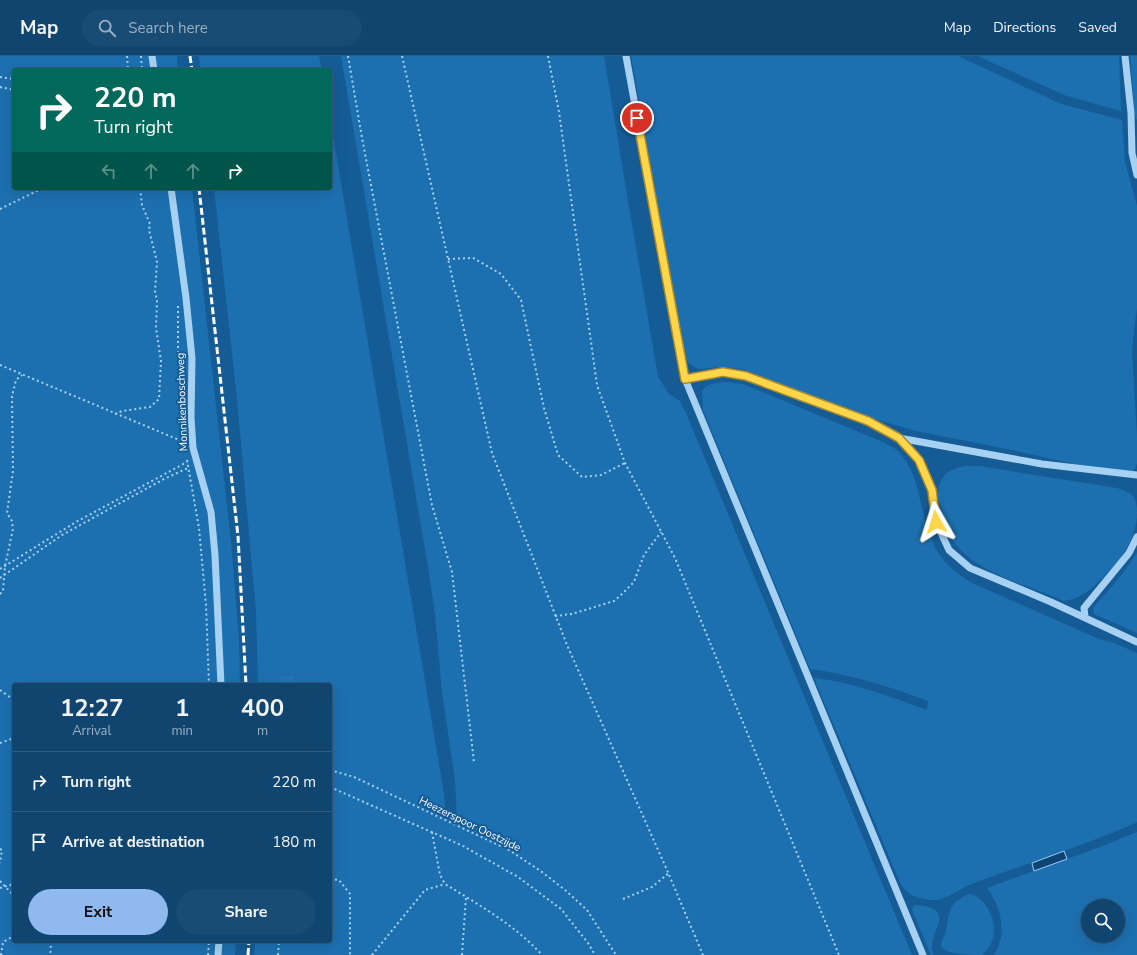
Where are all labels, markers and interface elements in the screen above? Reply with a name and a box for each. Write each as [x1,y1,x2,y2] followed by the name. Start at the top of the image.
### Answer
[82,10,362,46] search box
[20,15,58,41] text: Map
[96,17,118,39] icon: search
[128,18,208,38] text: Search here
[944,18,971,37] text: Map
[993,18,1056,37] text: Directions
[1078,18,1117,37] text: Saved
[94,79,177,117] text: 220 m
[28,84,80,136] icon: right
[620,101,654,135] pin
[626,107,648,129] icon: arrive
[94,115,173,139] text: Turn right
[98,160,120,182] icon: left
[140,160,162,182] icon: ahead
[182,160,204,182] icon: ahead
[224,160,246,182] icon: right
[173,352,191,452] street label: Monnikenboschweg
[915,501,957,543] position arrow
[60,692,123,724] text: 12:27
[175,692,189,724] text: 1
[241,692,284,724] text: 400
[72,722,111,740] text: Arrival
[171,722,193,740] text: min
[257,722,268,740] text: m
[28,771,50,793] icon: right
[62,772,131,792] text: Turn right
[272,772,316,792] text: 220 m
[417,793,524,855] street label: Heezerspoor Oostzijde
[28,831,50,853] icon: arrive
[62,832,205,852] text: Arrive at destination
[272,832,316,852] text: 180 m
[28,889,168,935] button: Exit
[176,889,316,935] button: Share
[1081,899,1125,943] map controls
[1081,899,1125,943] button: search

